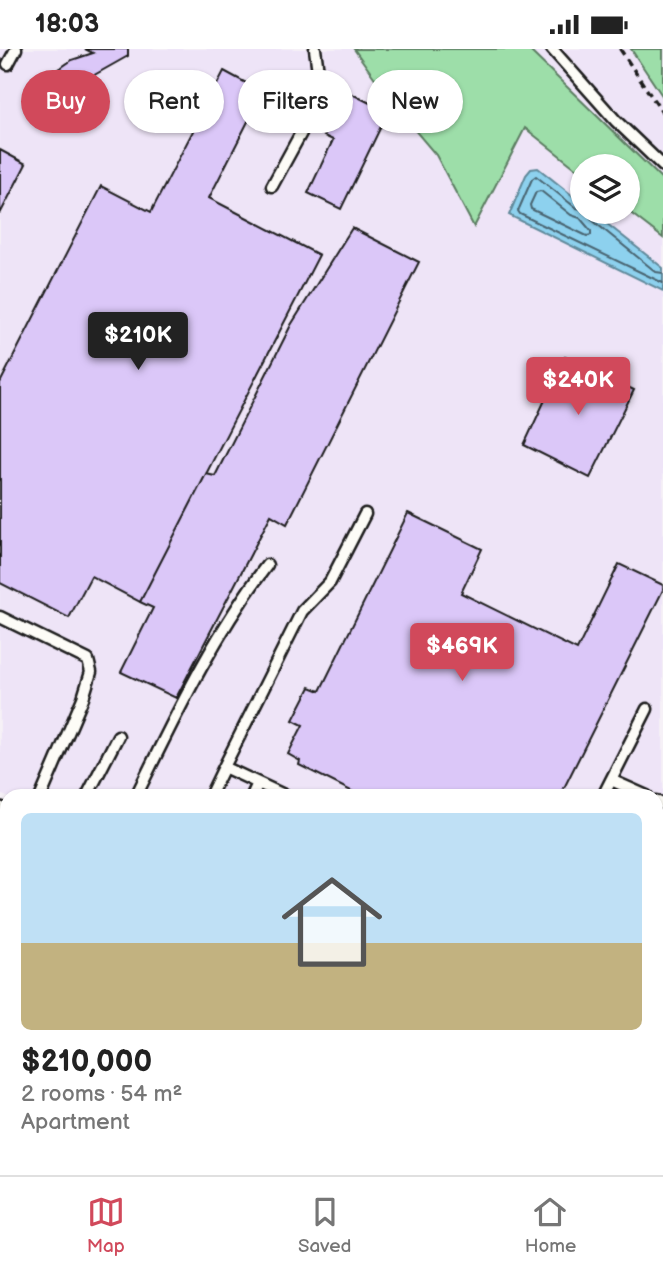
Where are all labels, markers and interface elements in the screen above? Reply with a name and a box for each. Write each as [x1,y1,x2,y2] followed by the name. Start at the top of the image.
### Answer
[35,9,99,40] text: 18:03
[21,70,110,133] chip: Buy
[124,70,224,133] chip: Rent
[238,70,353,133] chip: Filters
[367,70,463,133] chip: New
[570,154,640,224] map controls
[570,154,640,224] button: layers
[89,313,187,372] pin: $210K
[104,321,172,349] text: $210K
[529,357,627,417] pin: $240K
[542,366,614,394] text: $240K
[413,623,511,683] pin: $469K
[426,632,498,660] text: $469K
[269,859,395,985] icon: home
[21,1044,152,1080] text: $210,000
[21,1080,183,1108] text: 2 rooms · 54 m²
[21,1108,130,1136] text: Apartment
[87,1193,125,1258] tab: Map
[298,1193,351,1258] tab: Saved
[525,1193,576,1258] tab: Home

